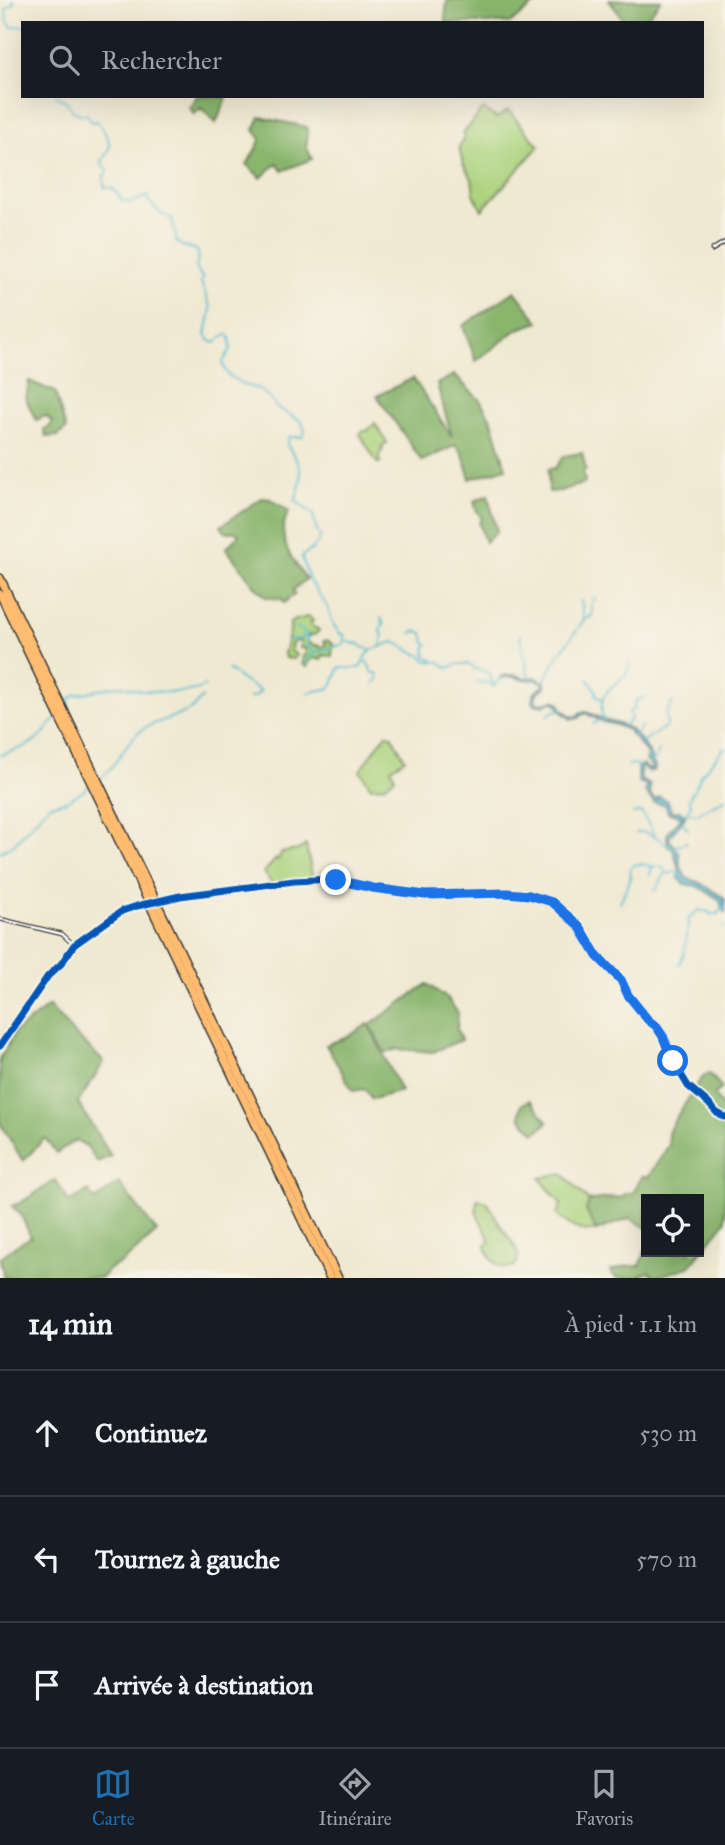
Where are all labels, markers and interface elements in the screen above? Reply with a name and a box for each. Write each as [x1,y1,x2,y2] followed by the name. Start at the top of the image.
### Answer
[21,21,704,98] search box
[45,41,83,79] icon: search
[101,44,222,76] text: Rechercher
[320,864,351,895] route end
[657,1045,688,1076] route start
[641,1194,704,1257] map controls
[641,1194,704,1257] button: locate
[28,1306,113,1342] text: 14 min
[565,1310,697,1338] text: À pied · 1.1 km
[28,1414,66,1452] icon: ahead
[95,1417,207,1449] text: Continuez
[639,1419,697,1447] text: 530 m
[28,1540,66,1578] icon: left
[95,1543,280,1575] text: Tournez à gauche
[636,1545,697,1573] text: 570 m
[28,1666,66,1704] icon: arrive
[95,1669,313,1701] text: Arrivée à destination
[92,1765,135,1830] tab: Carte
[318,1765,392,1830] tab: Itinéraire
[575,1765,633,1830] tab: Favoris

